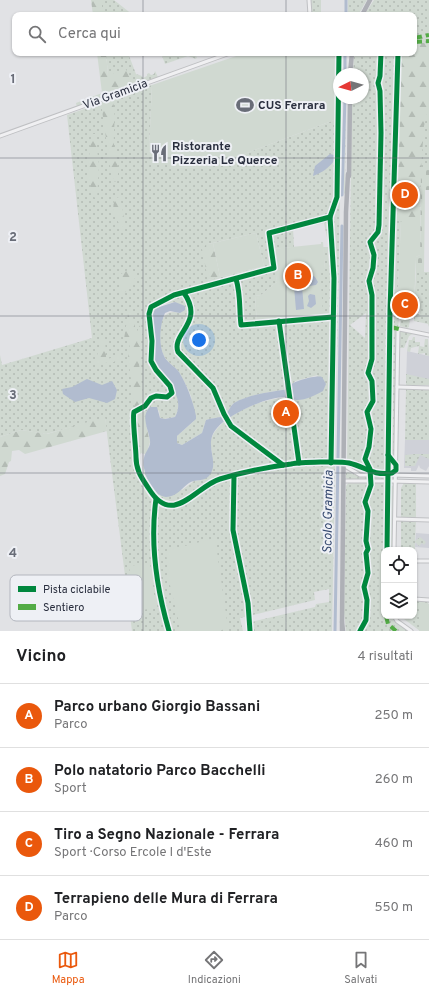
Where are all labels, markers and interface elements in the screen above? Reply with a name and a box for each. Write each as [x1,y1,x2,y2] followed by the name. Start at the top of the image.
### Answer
[12,12,417,56] search box
[26,23,48,45] icon: search
[58,25,121,44] text: Cerca qui
[333,68,369,104] north arrow
[10,72,16,88] text: 1
[81,76,150,114] street label: Via Gramicia
[235,95,255,115] sports icon: CUS Ferrara
[258,98,325,114] place label: CUS Ferrara
[172,139,278,169] place label: Ristorante Pizzeria Le Querce
[149,143,169,163] restaurant icon: Ristorante Pizzeria Le Querce
[392,180,418,210] pin: D
[9,230,17,246] text: 2
[285,261,311,291] pin: B
[392,290,418,320] pin: C
[189,330,209,350] your location
[9,388,17,404] text: 3
[273,398,299,428] pin: A
[320,470,338,554] water label: Scolo Gramicia
[9,546,17,562] text: 4
[381,547,417,619] map controls
[381,547,417,583] button: locate
[10,575,142,621] legend
[43,583,111,597] text: Pista ciclabile
[381,583,417,619] button: layers
[43,601,84,615] text: Sentiero
[16,646,66,668] text: Vicino
[358,649,413,665] text: 4 risultati
[54,698,260,717] text: Parco urbano Giorgio Bassani
[24,708,34,724] text: A
[375,708,413,724] text: 250 m
[54,717,88,733] text: Parco
[54,762,266,781] text: Polo natatorio Parco Bacchelli
[25,772,33,788] text: B
[375,772,413,788] text: 260 m
[54,781,87,797] text: Sport
[54,826,279,845] text: Tiro a Segno Nazionale - Ferrara
[25,836,33,852] text: C
[375,836,413,852] text: 460 m
[54,845,212,861] text: Sport · Corso Ercole I d'Este
[54,890,278,909] text: Terrapieno delle Mura di Ferrara
[24,900,34,916] text: D
[374,900,413,916] text: 550 m
[54,909,88,925] text: Parco
[52,949,84,987] tab: Mappa
[188,949,241,987] tab: Indicazioni
[344,949,377,987] tab: Salvati

